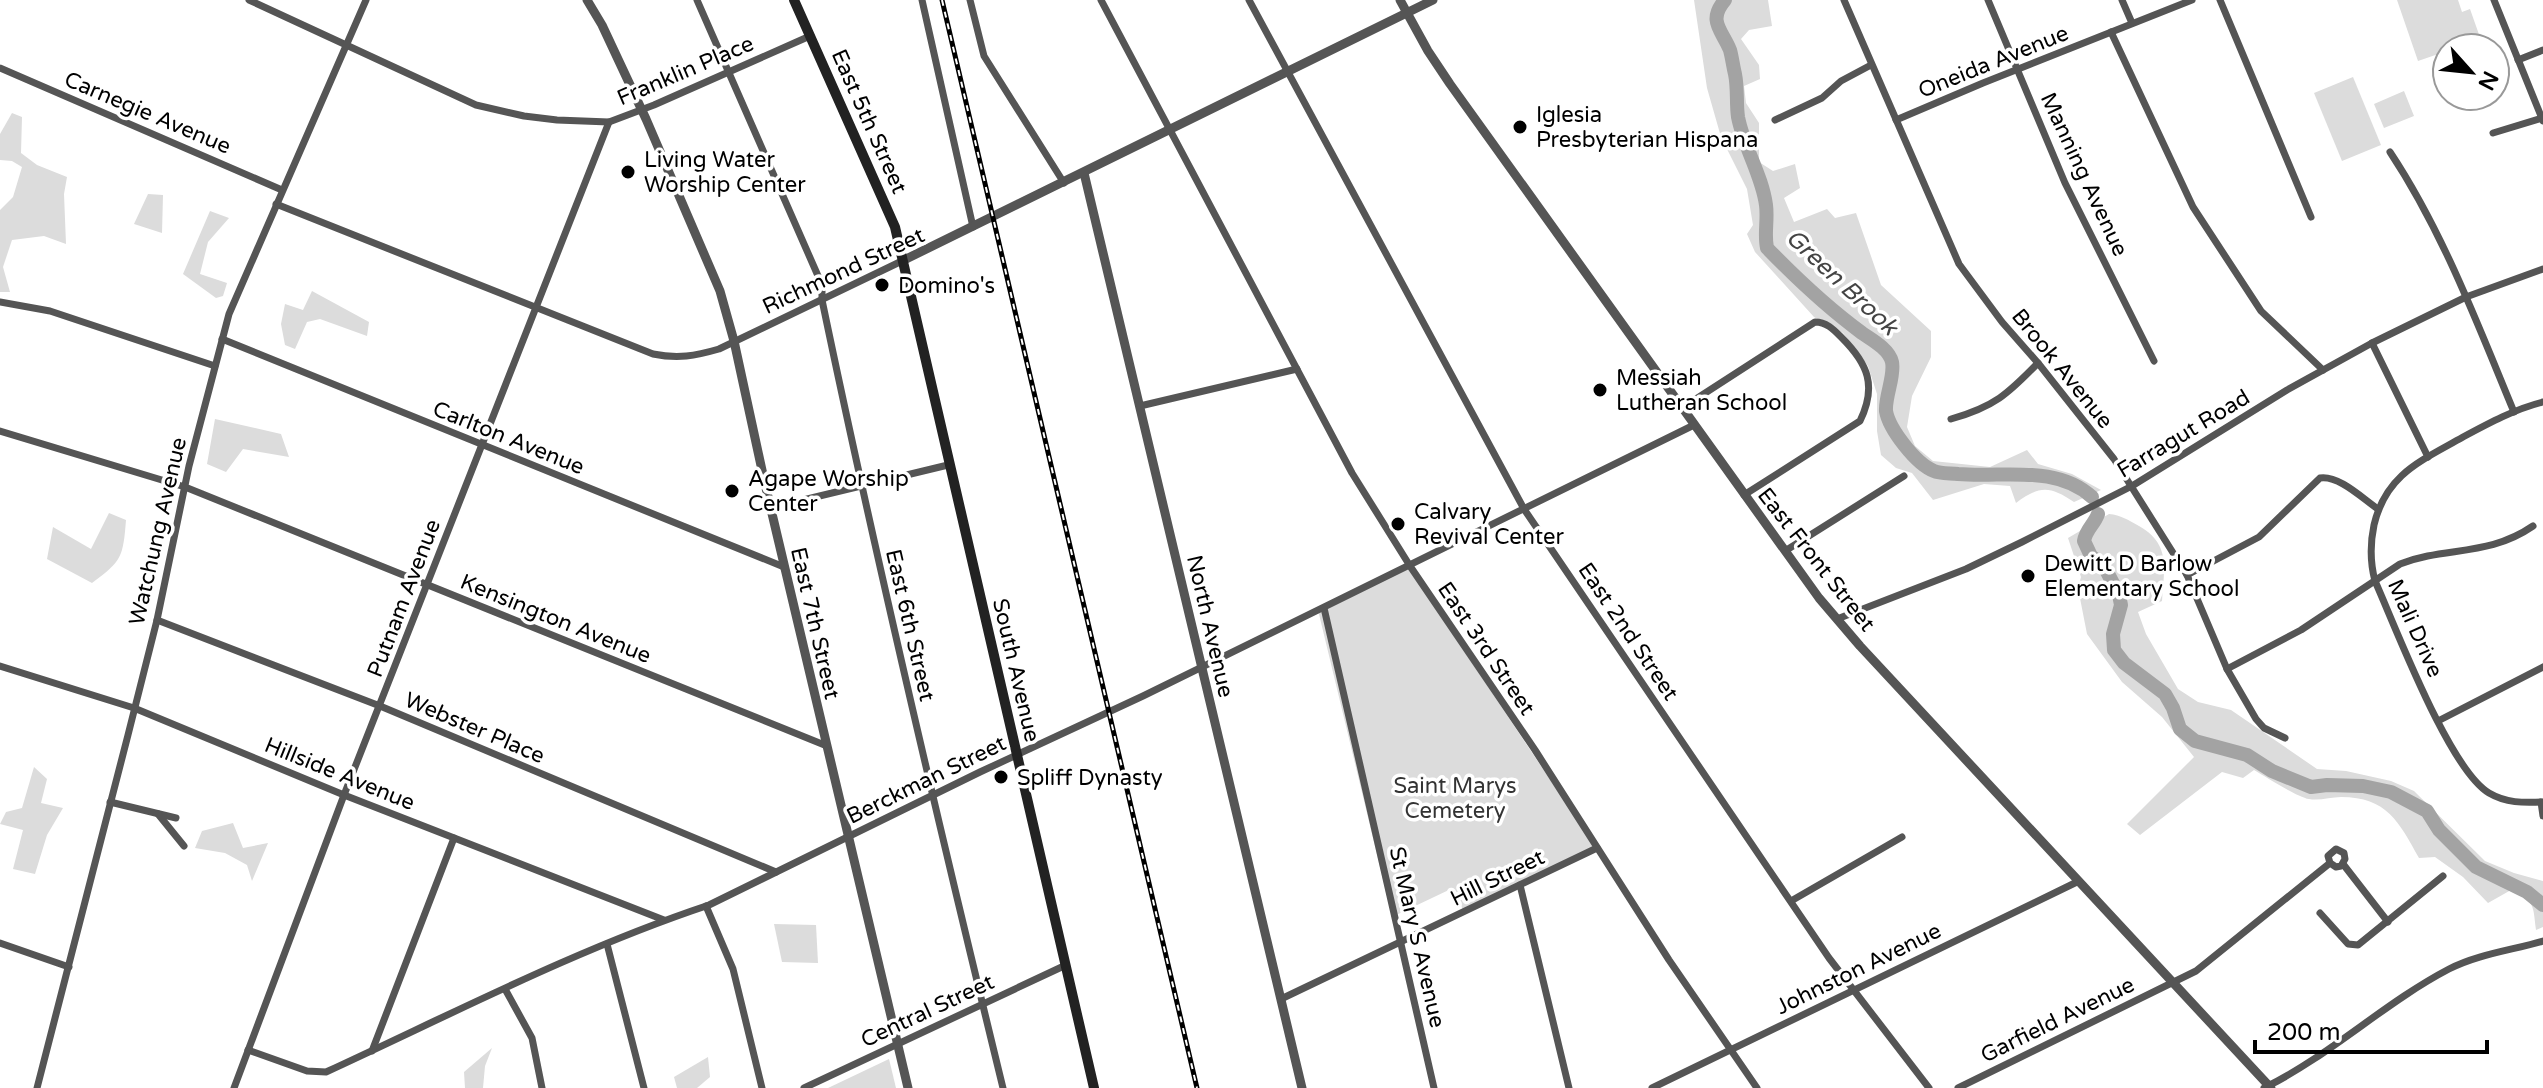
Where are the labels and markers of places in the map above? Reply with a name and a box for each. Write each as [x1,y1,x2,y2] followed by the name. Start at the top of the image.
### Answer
[1536,102,1758,153] place label: Iglesia Presbyterian Hispana
[1511,118,1529,136] marker: Iglesia Presbyterian Hispana
[644,147,806,198] place label: Living Water Worship Center
[619,163,637,181] marker: Living Water Worship Center
[898,273,995,299] place label: Domino's
[873,276,891,294] marker: Domino's
[1616,365,1787,416] place label: Messiah Lutheran School
[1591,381,1609,399] marker: Messiah Lutheran School
[748,466,909,517] place label: Agape Worship Center
[723,482,741,500] marker: Agape Worship Center
[1414,499,1564,550] place label: Calvary Revival Center
[1389,515,1407,533] marker: Calvary Revival Center
[2044,551,2239,602] place label: Dewitt D Barlow Elementary School
[2019,567,2037,585] marker: Dewitt D Barlow Elementary School
[1017,765,1163,791] place label: Spliff Dynasty
[992,768,1010,786] marker: Spliff Dynasty

